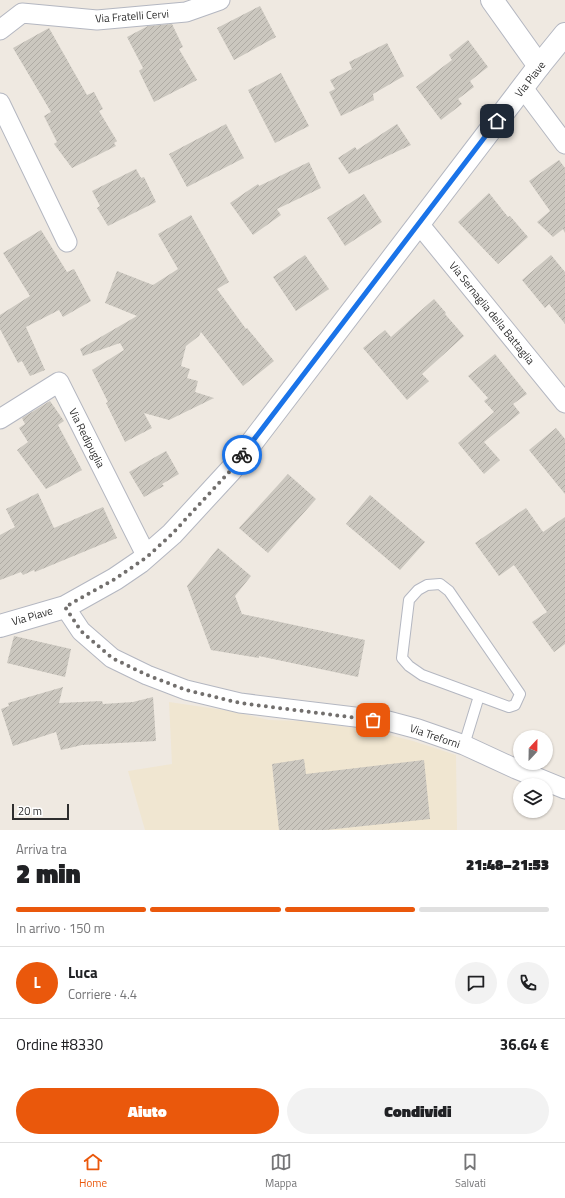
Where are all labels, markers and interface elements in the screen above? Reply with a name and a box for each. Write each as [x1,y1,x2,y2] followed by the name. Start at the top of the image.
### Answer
[95,5,169,27] street label: Via Fratelli Cervi
[511,57,549,100] street label: Via Piave
[480,104,514,138] pin
[486,110,508,132] icon: home
[445,258,539,368] street label: Via Sernaglia della Battaglia
[65,405,109,471] street label: Via Redipuglia
[222,435,262,475] courier
[231,444,253,466] icon: bike
[10,602,55,629] street label: Via Piave
[356,703,390,737] pin
[362,709,384,731] icon: bag
[408,720,462,752] street label: Via Treforni
[513,730,553,770] north arrow
[513,730,553,818] map controls
[513,778,553,818] button: layers
[12,802,69,821] scale bar
[18,803,42,819] text: 20 m
[16,839,67,859] text: Arriva tra
[466,853,549,876] text: 21:48–21:53
[16,854,81,893] text: 2 min
[16,918,105,938] text: In arrivo · 150 m
[68,961,98,984] text: Luca
[455,962,497,1004] button: chat
[507,962,549,1004] button: phone
[33,971,41,994] text: L
[68,984,137,1004] text: Corriere · 4.4
[16,1033,103,1056] text: Ordine #8330
[500,1033,549,1056] text: 36.64 €
[16,1088,279,1134] button: Aiuto
[287,1088,549,1134] button: Condividi
[79,1151,107,1191] tab: Home
[265,1151,297,1191] tab: Mappa
[455,1151,486,1191] tab: Salvati

